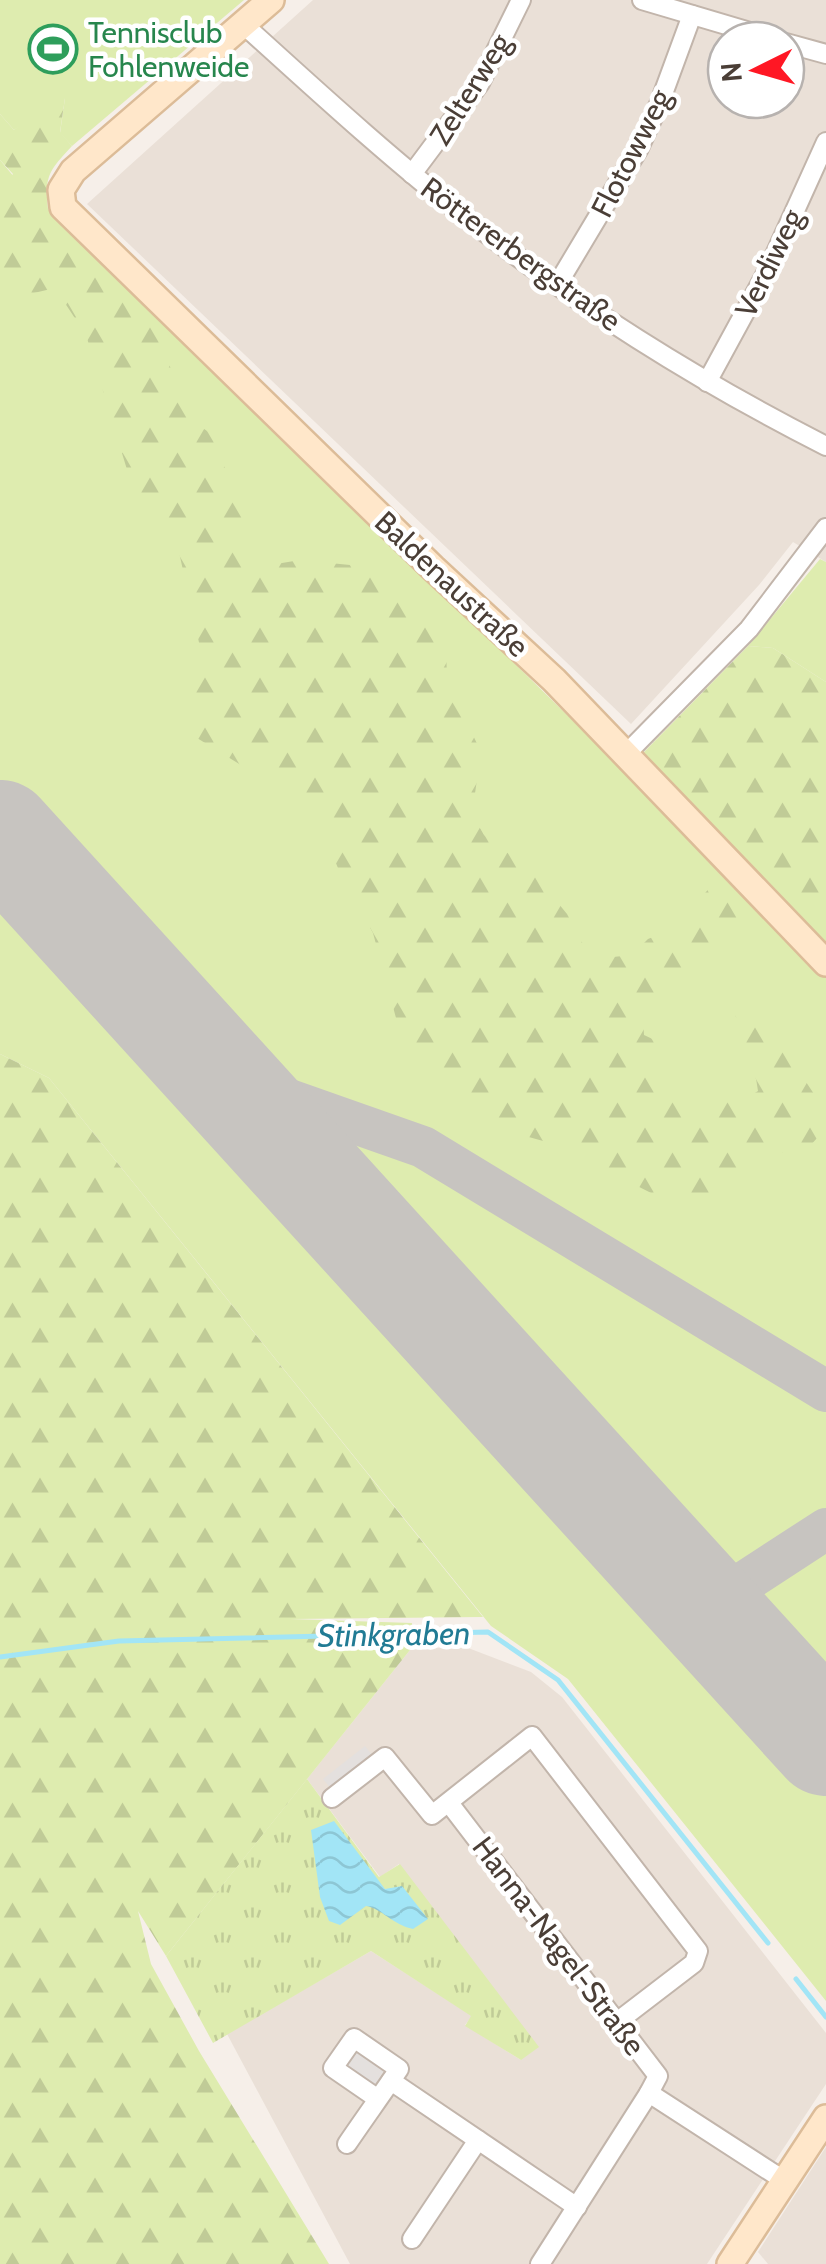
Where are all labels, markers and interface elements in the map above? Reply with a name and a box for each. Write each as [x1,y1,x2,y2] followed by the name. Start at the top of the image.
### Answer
[88,14,249,85] place label: Tennisclub Fohlenweide
[706,20,806,120] north arrow
[27,23,79,75] sports icon: Tennisclub Fohlenweide
[421,25,519,152] street label: Zelterweg
[713,61,749,84] text: N
[583,82,679,223] street label: Flotowweg
[414,169,628,339] street label: Röttererbergstraße
[727,202,811,323] street label: Verdiweg
[367,503,537,665] street label: Baldenaustraße
[317,1613,471,1655] water label: Stinkgraben
[465,1829,653,2063] street label: Hanna-Nagel-Straße

